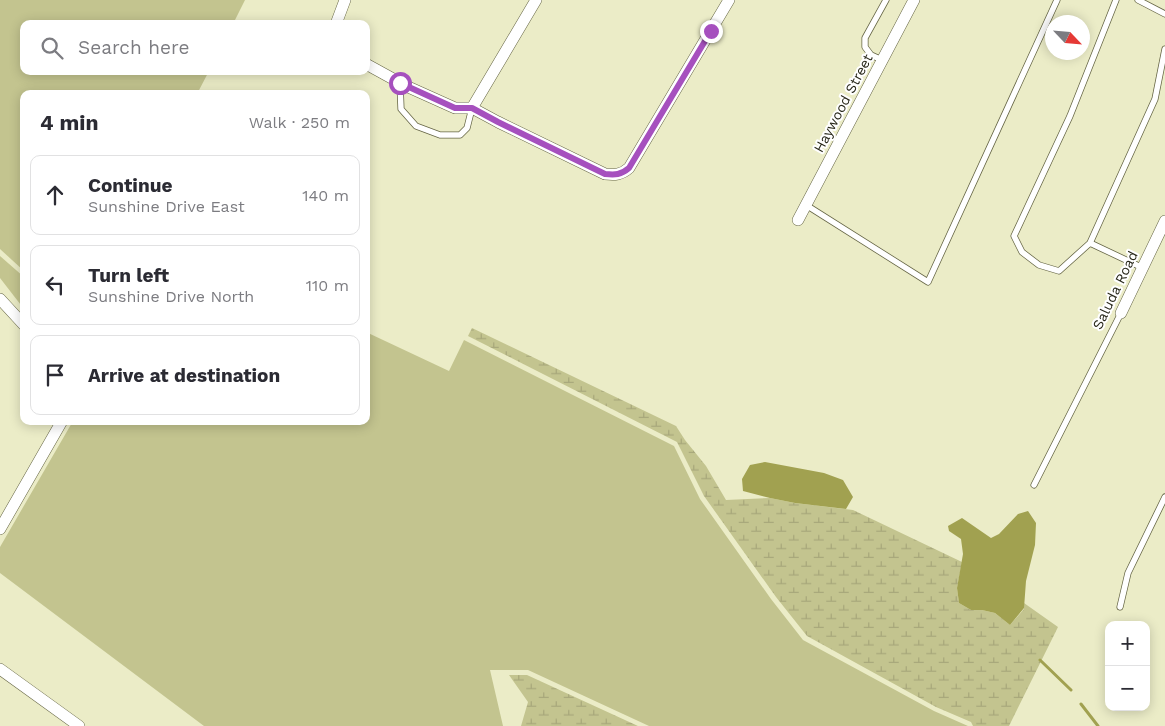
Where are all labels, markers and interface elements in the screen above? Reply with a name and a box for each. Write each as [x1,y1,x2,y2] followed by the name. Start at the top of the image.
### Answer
[1045,15,1090,60] north arrow
[20,20,370,75] search box
[700,20,723,43] route end
[38,34,66,62] icon: search
[78,36,189,59] text: Search here
[810,51,876,155] street label: Haywood Street
[389,72,412,95] route start
[40,110,98,135] text: 4 min
[249,113,350,132] text: Walk · 250 m
[88,174,172,197] text: Continue
[41,181,69,209] icon: ahead
[302,186,349,205] text: 140 m
[88,197,245,216] text: Sunshine Drive East
[1089,248,1141,332] street label: Saluda Road
[88,264,169,287] text: Turn left
[41,271,69,299] icon: left
[306,276,349,295] text: 110 m
[88,287,254,306] text: Sunshine Drive North
[41,361,69,389] icon: arrive
[88,364,280,387] text: Arrive at destination
[1105,621,1150,711] map controls
[1105,621,1150,666] button: +
[1105,666,1150,711] button: −

